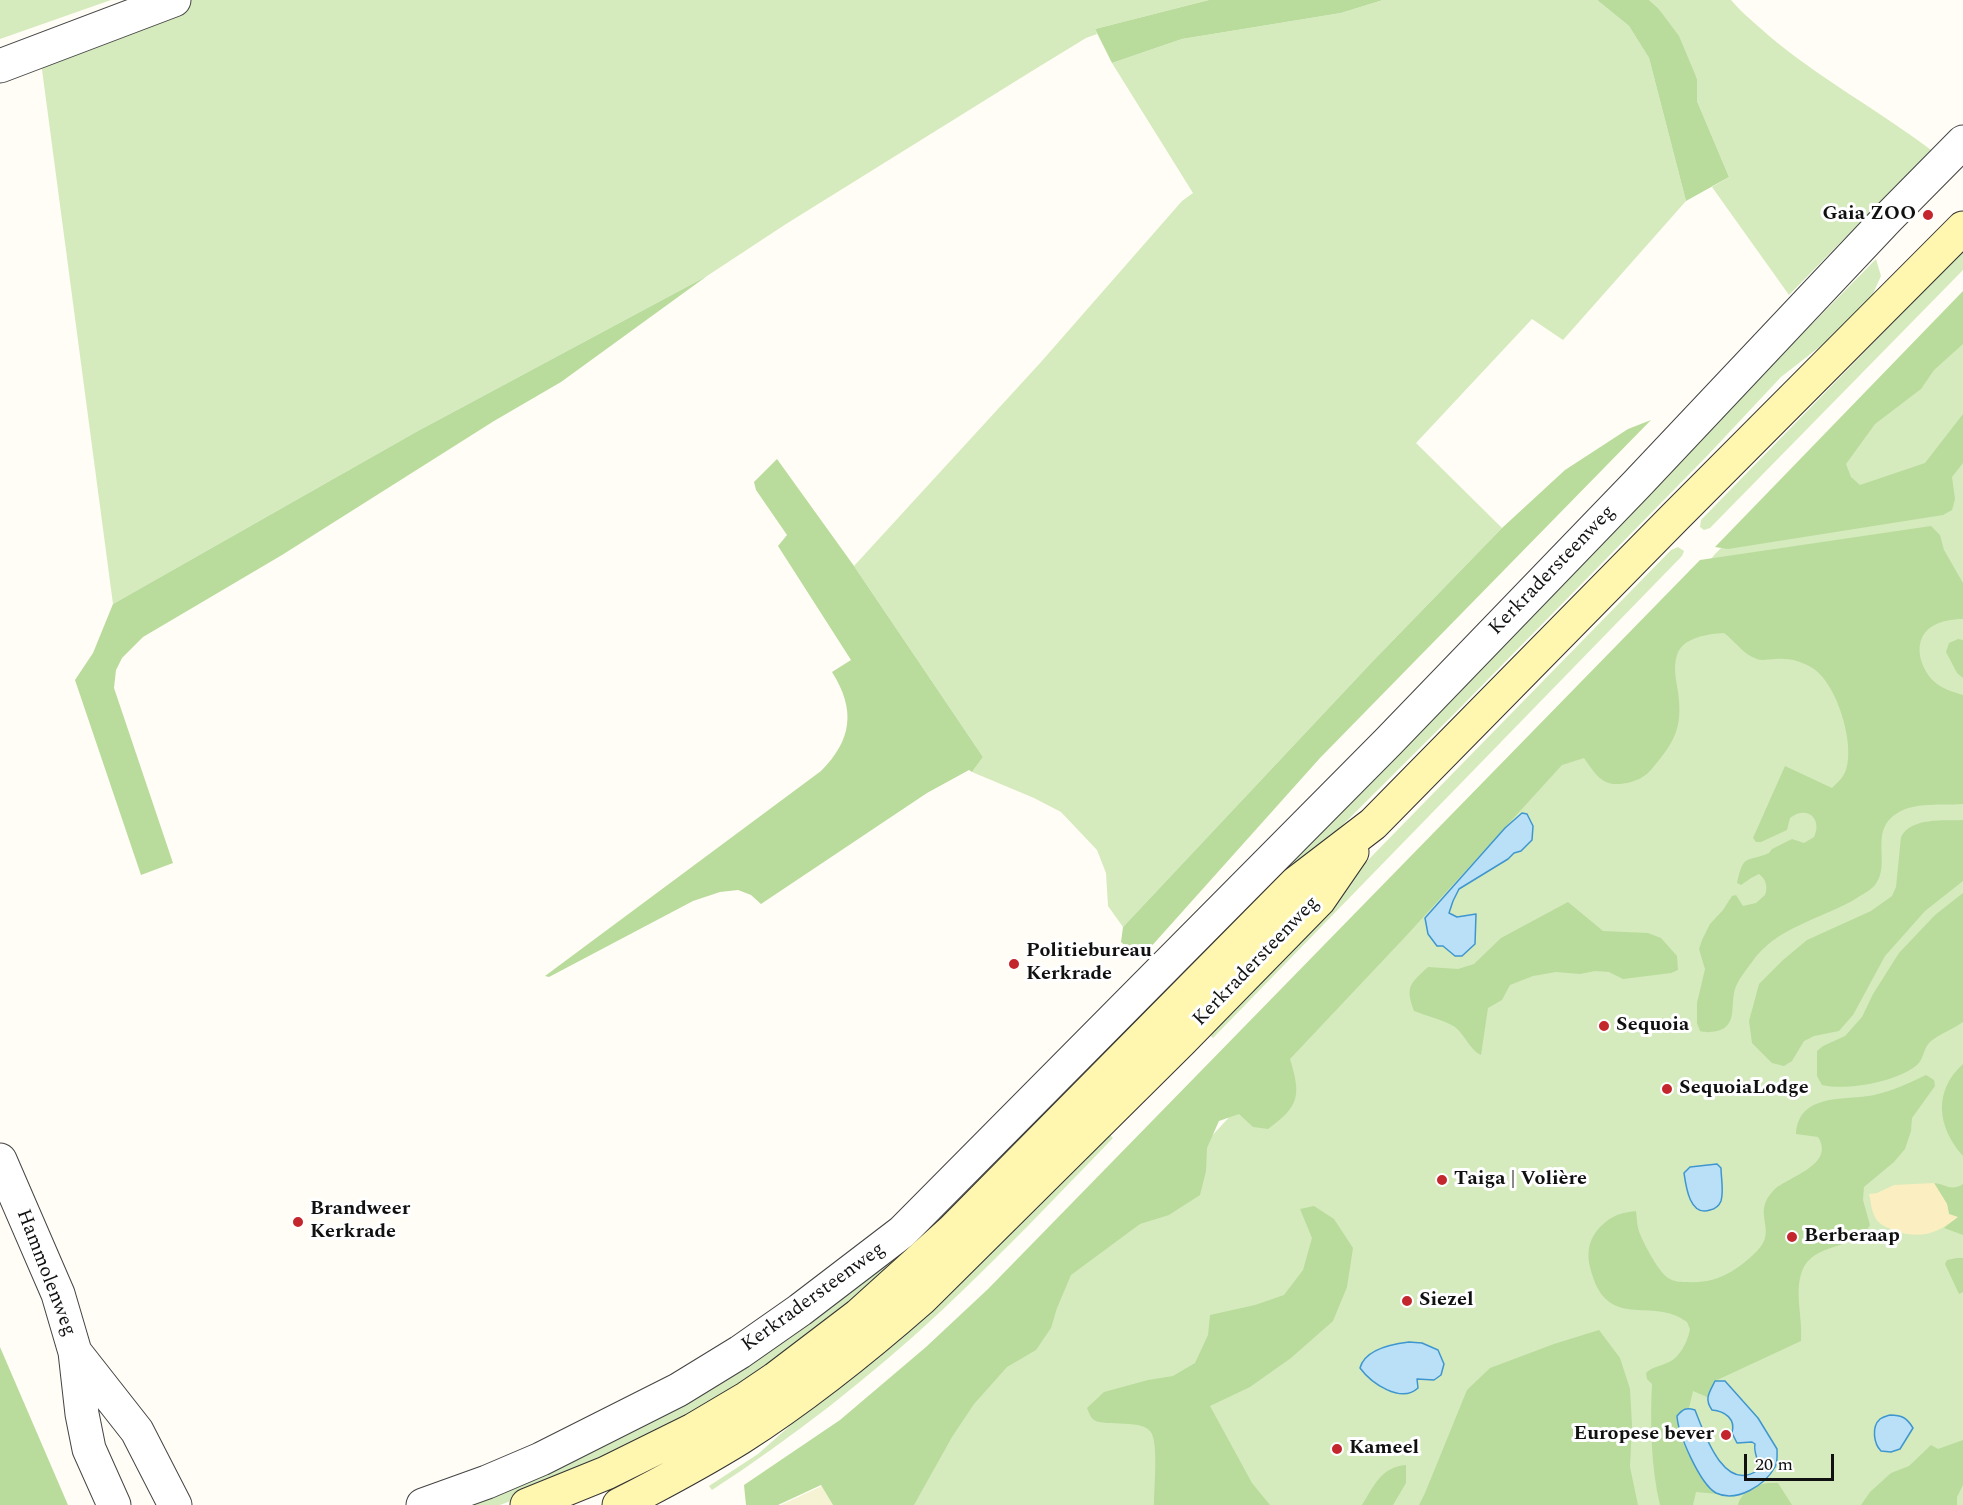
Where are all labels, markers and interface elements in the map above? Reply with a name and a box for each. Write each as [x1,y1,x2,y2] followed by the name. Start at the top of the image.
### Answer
[1823,203,1916,227] place label: Gaia ZOO
[1921,208,1935,222] marker: Gaia ZOO
[1485,501,1621,641] street label: Kerkradersteenweg
[1189,892,1325,1032] street label: Kerkradersteenweg
[1026,940,1152,987] place label: Politiebureau Kerkrade
[1007,957,1021,971] marker: Politiebureau Kerkrade
[1616,1014,1689,1038] place label: Sequoia
[1597,1019,1611,1033] marker: Sequoia
[1679,1077,1809,1101] place label: SequoiaLodge
[1660,1082,1674,1096] marker: SequoiaLodge
[1454,1168,1587,1192] place label: Taiga | Volière
[1435,1173,1449,1187] marker: Taiga | Volière
[310,1198,410,1245] place label: Brandweer Kerkrade
[10,1206,80,1340] street label: Hammolenweg
[291,1215,305,1229] marker: Brandweer Kerkrade
[1804,1225,1900,1249] place label: Berberaap
[1785,1230,1799,1244] marker: Berberaap
[738,1238,890,1358] street label: Kerkradersteenweg
[1419,1289,1473,1313] place label: Siezel
[1400,1294,1414,1308] marker: Siezel
[1574,1423,1714,1447] place label: Europese bever
[1719,1428,1733,1442] marker: Europese bever
[1349,1437,1419,1461] place label: Kameel
[1330,1442,1344,1456] marker: Kameel
[1747,1442,1837,1480] scale bar
[1755,1451,1793,1478] text: 20 m

